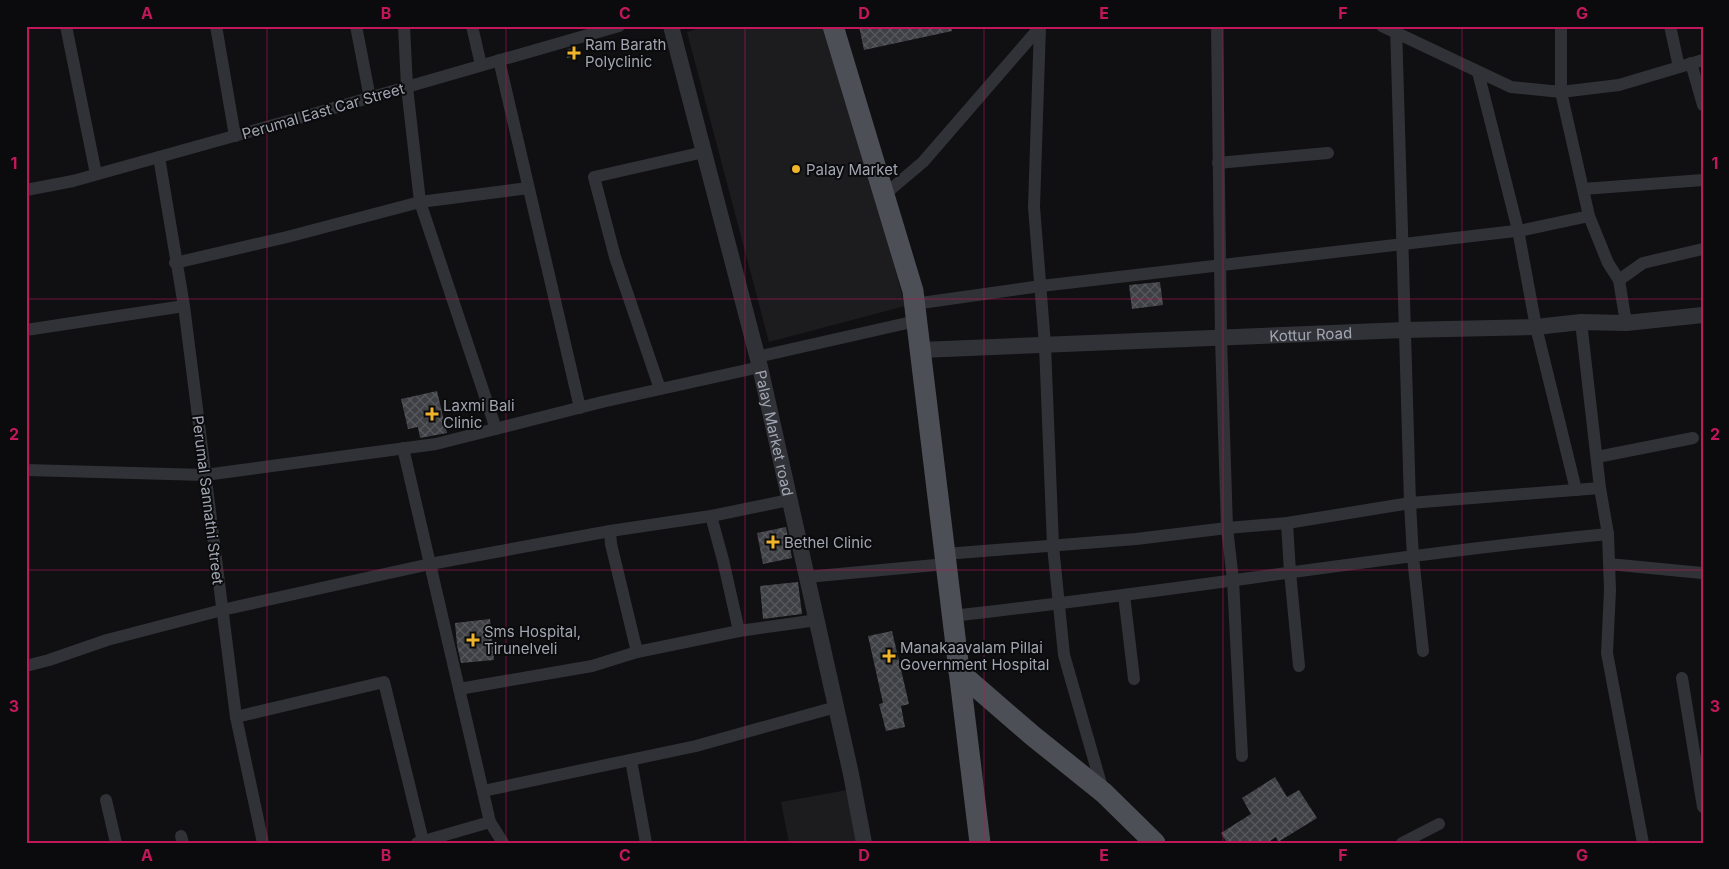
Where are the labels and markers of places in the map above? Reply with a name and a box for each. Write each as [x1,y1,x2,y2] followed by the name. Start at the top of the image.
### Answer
[585,35,666,71] place label: Ram Barath Polyclinic
[567,46,581,60] marker: Ram Barath Polyclinic
[806,160,898,179] place label: Palay Market
[790,163,802,175] marker: Palay Market
[443,396,515,432] place label: Laxmi Bali Clinic
[425,407,439,421] marker: Laxmi Bali Clinic
[784,533,872,552] place label: Bethel Clinic
[766,535,780,549] marker: Bethel Clinic
[484,622,581,658] place label: Sms Hospital, Tirunelveli
[466,633,480,647] marker: Sms Hospital, Tirunelveli
[900,638,1049,674] place label: Manakaavalam Pillai Government Hospital
[882,649,896,663] marker: Manakaavalam Pillai Government Hospital

